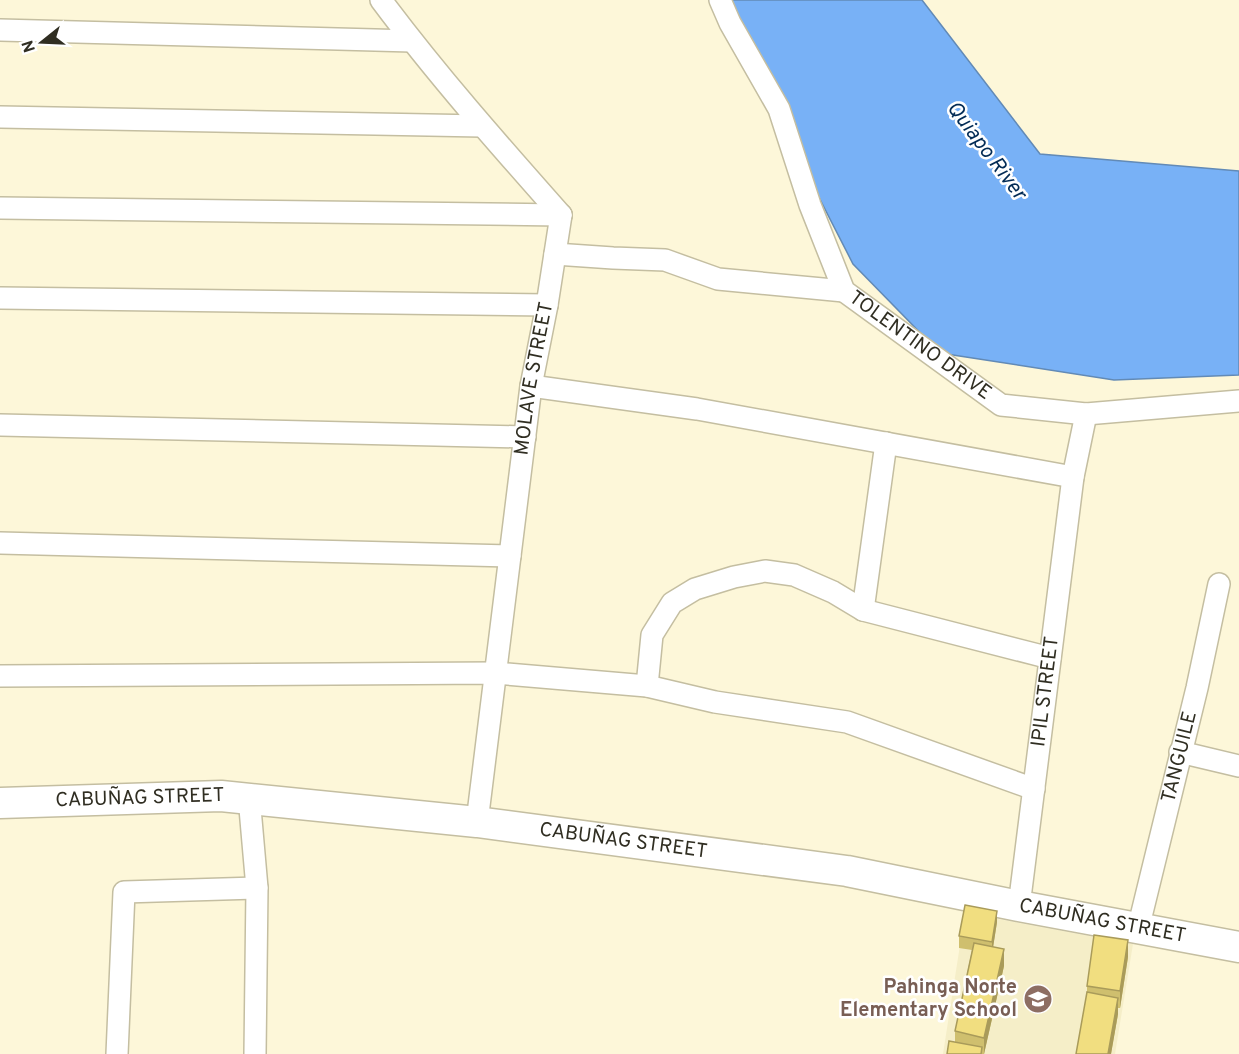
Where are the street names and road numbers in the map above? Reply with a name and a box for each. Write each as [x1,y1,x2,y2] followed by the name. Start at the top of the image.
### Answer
[843,285,996,406] street label: TOLENTINO DRIVE
[510,300,560,457] street label: MOLAVE STREET
[1026,635,1066,749] street label: IPIL STREET
[1156,709,1204,805] street label: TANGUILE
[55,783,225,814] street label: CABUÑAG STREET
[538,817,709,865] street label: CABUÑAG STREET
[1017,893,1188,950] street label: CABUÑAG STREET

